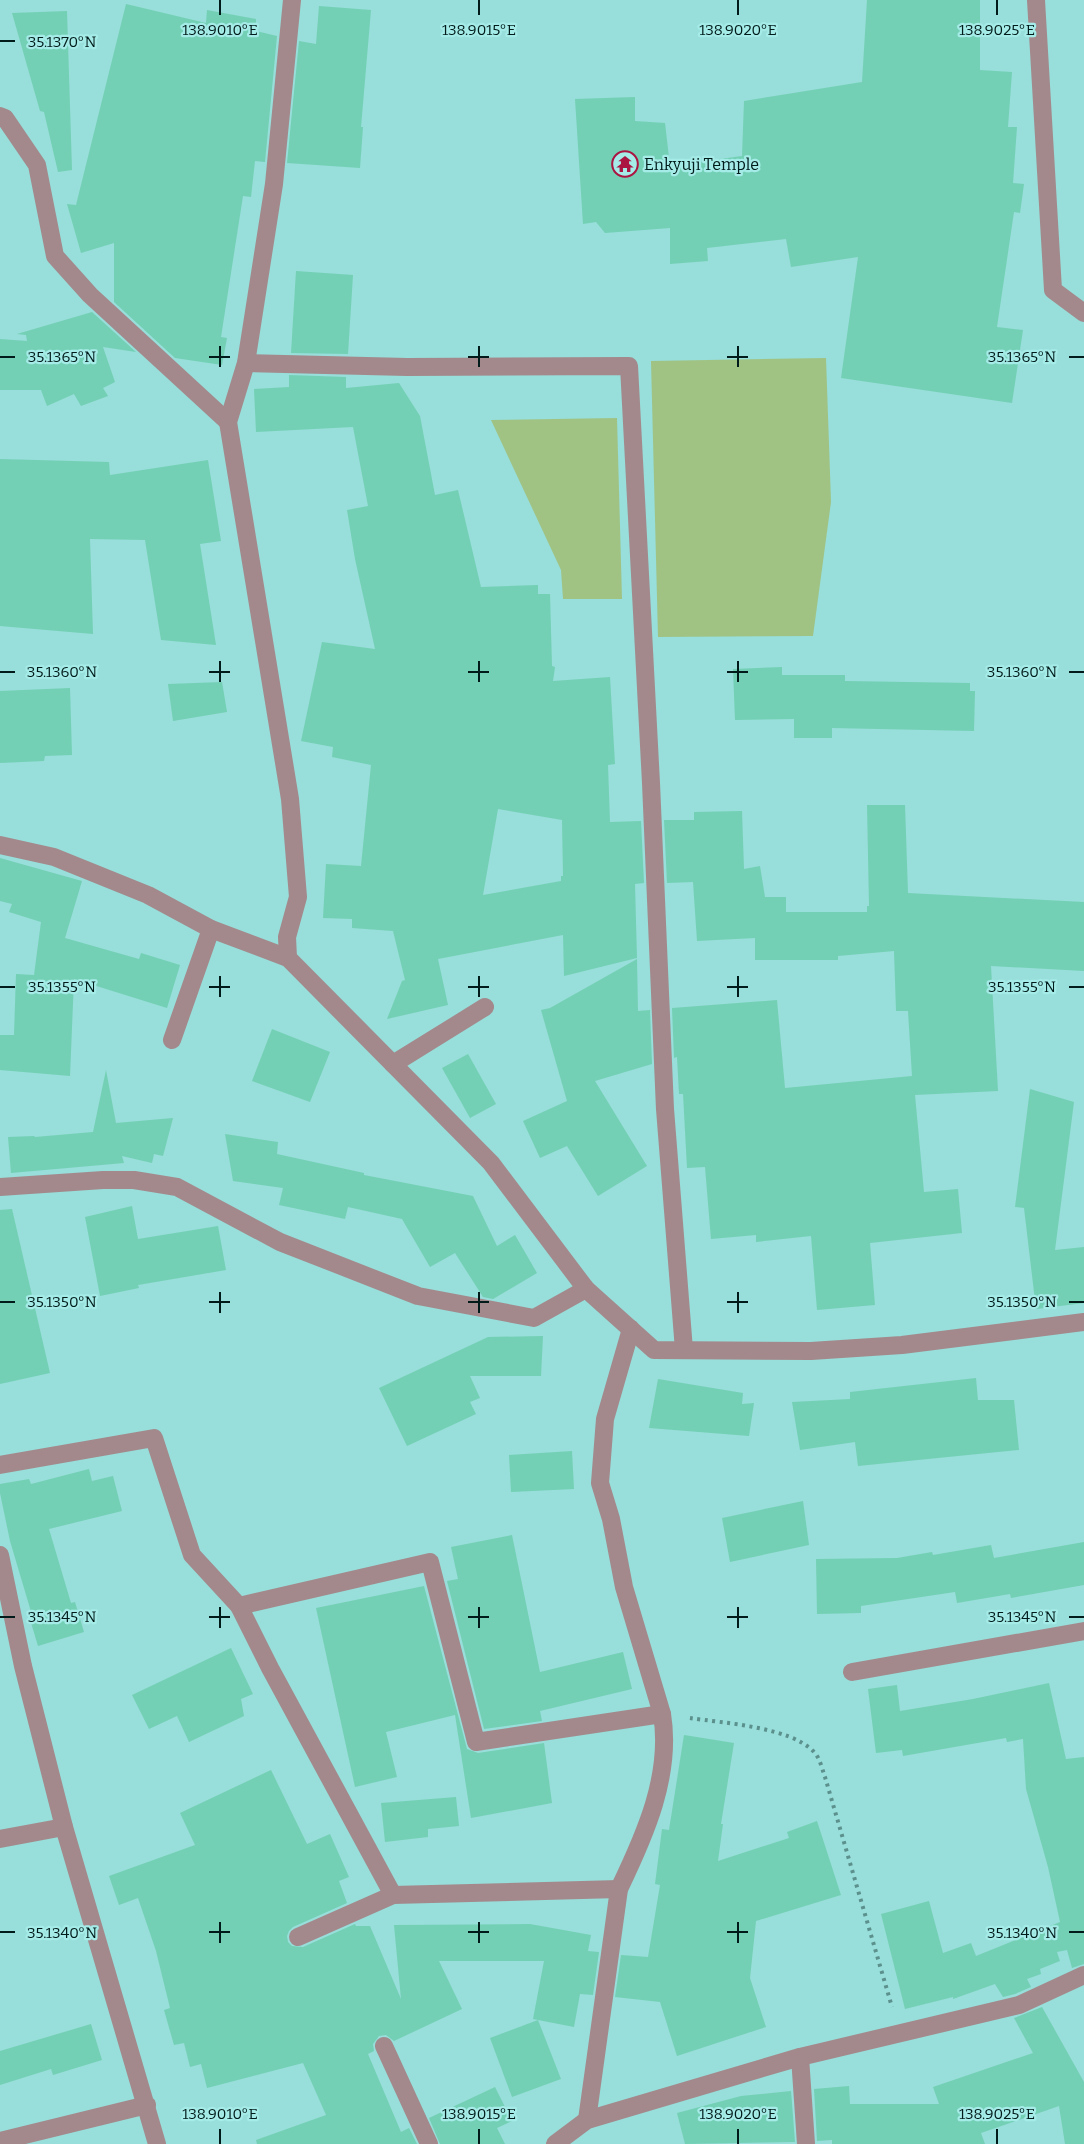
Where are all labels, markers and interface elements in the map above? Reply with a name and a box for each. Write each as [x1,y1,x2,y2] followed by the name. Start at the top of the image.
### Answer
[182,21,258,39] text: 138.9010°E
[442,21,516,39] text: 138.9015°E
[699,21,777,39] text: 138.9020°E
[959,21,1035,39] text: 138.9025°E
[28,33,96,51] text: 35.1370°N
[610,149,640,179] temple icon: Enkyuji Temple
[644,155,759,174] place label: Enkyuji Temple
[28,348,96,366] text: 35.1365°N
[988,348,1056,366] text: 35.1365°N
[27,663,97,681] text: 35.1360°N
[987,663,1057,681] text: 35.1360°N
[28,978,96,996] text: 35.1355°N
[988,978,1056,996] text: 35.1355°N
[27,1293,97,1311] text: 35.1350°N
[987,1293,1057,1311] text: 35.1350°N
[28,1608,96,1626] text: 35.1345°N
[988,1608,1056,1626] text: 35.1345°N
[27,1924,97,1942] text: 35.1340°N
[987,1924,1057,1942] text: 35.1340°N
[182,2105,258,2123] text: 138.9010°E
[442,2105,516,2123] text: 138.9015°E
[699,2105,777,2123] text: 138.9020°E
[959,2105,1035,2123] text: 138.9025°E

